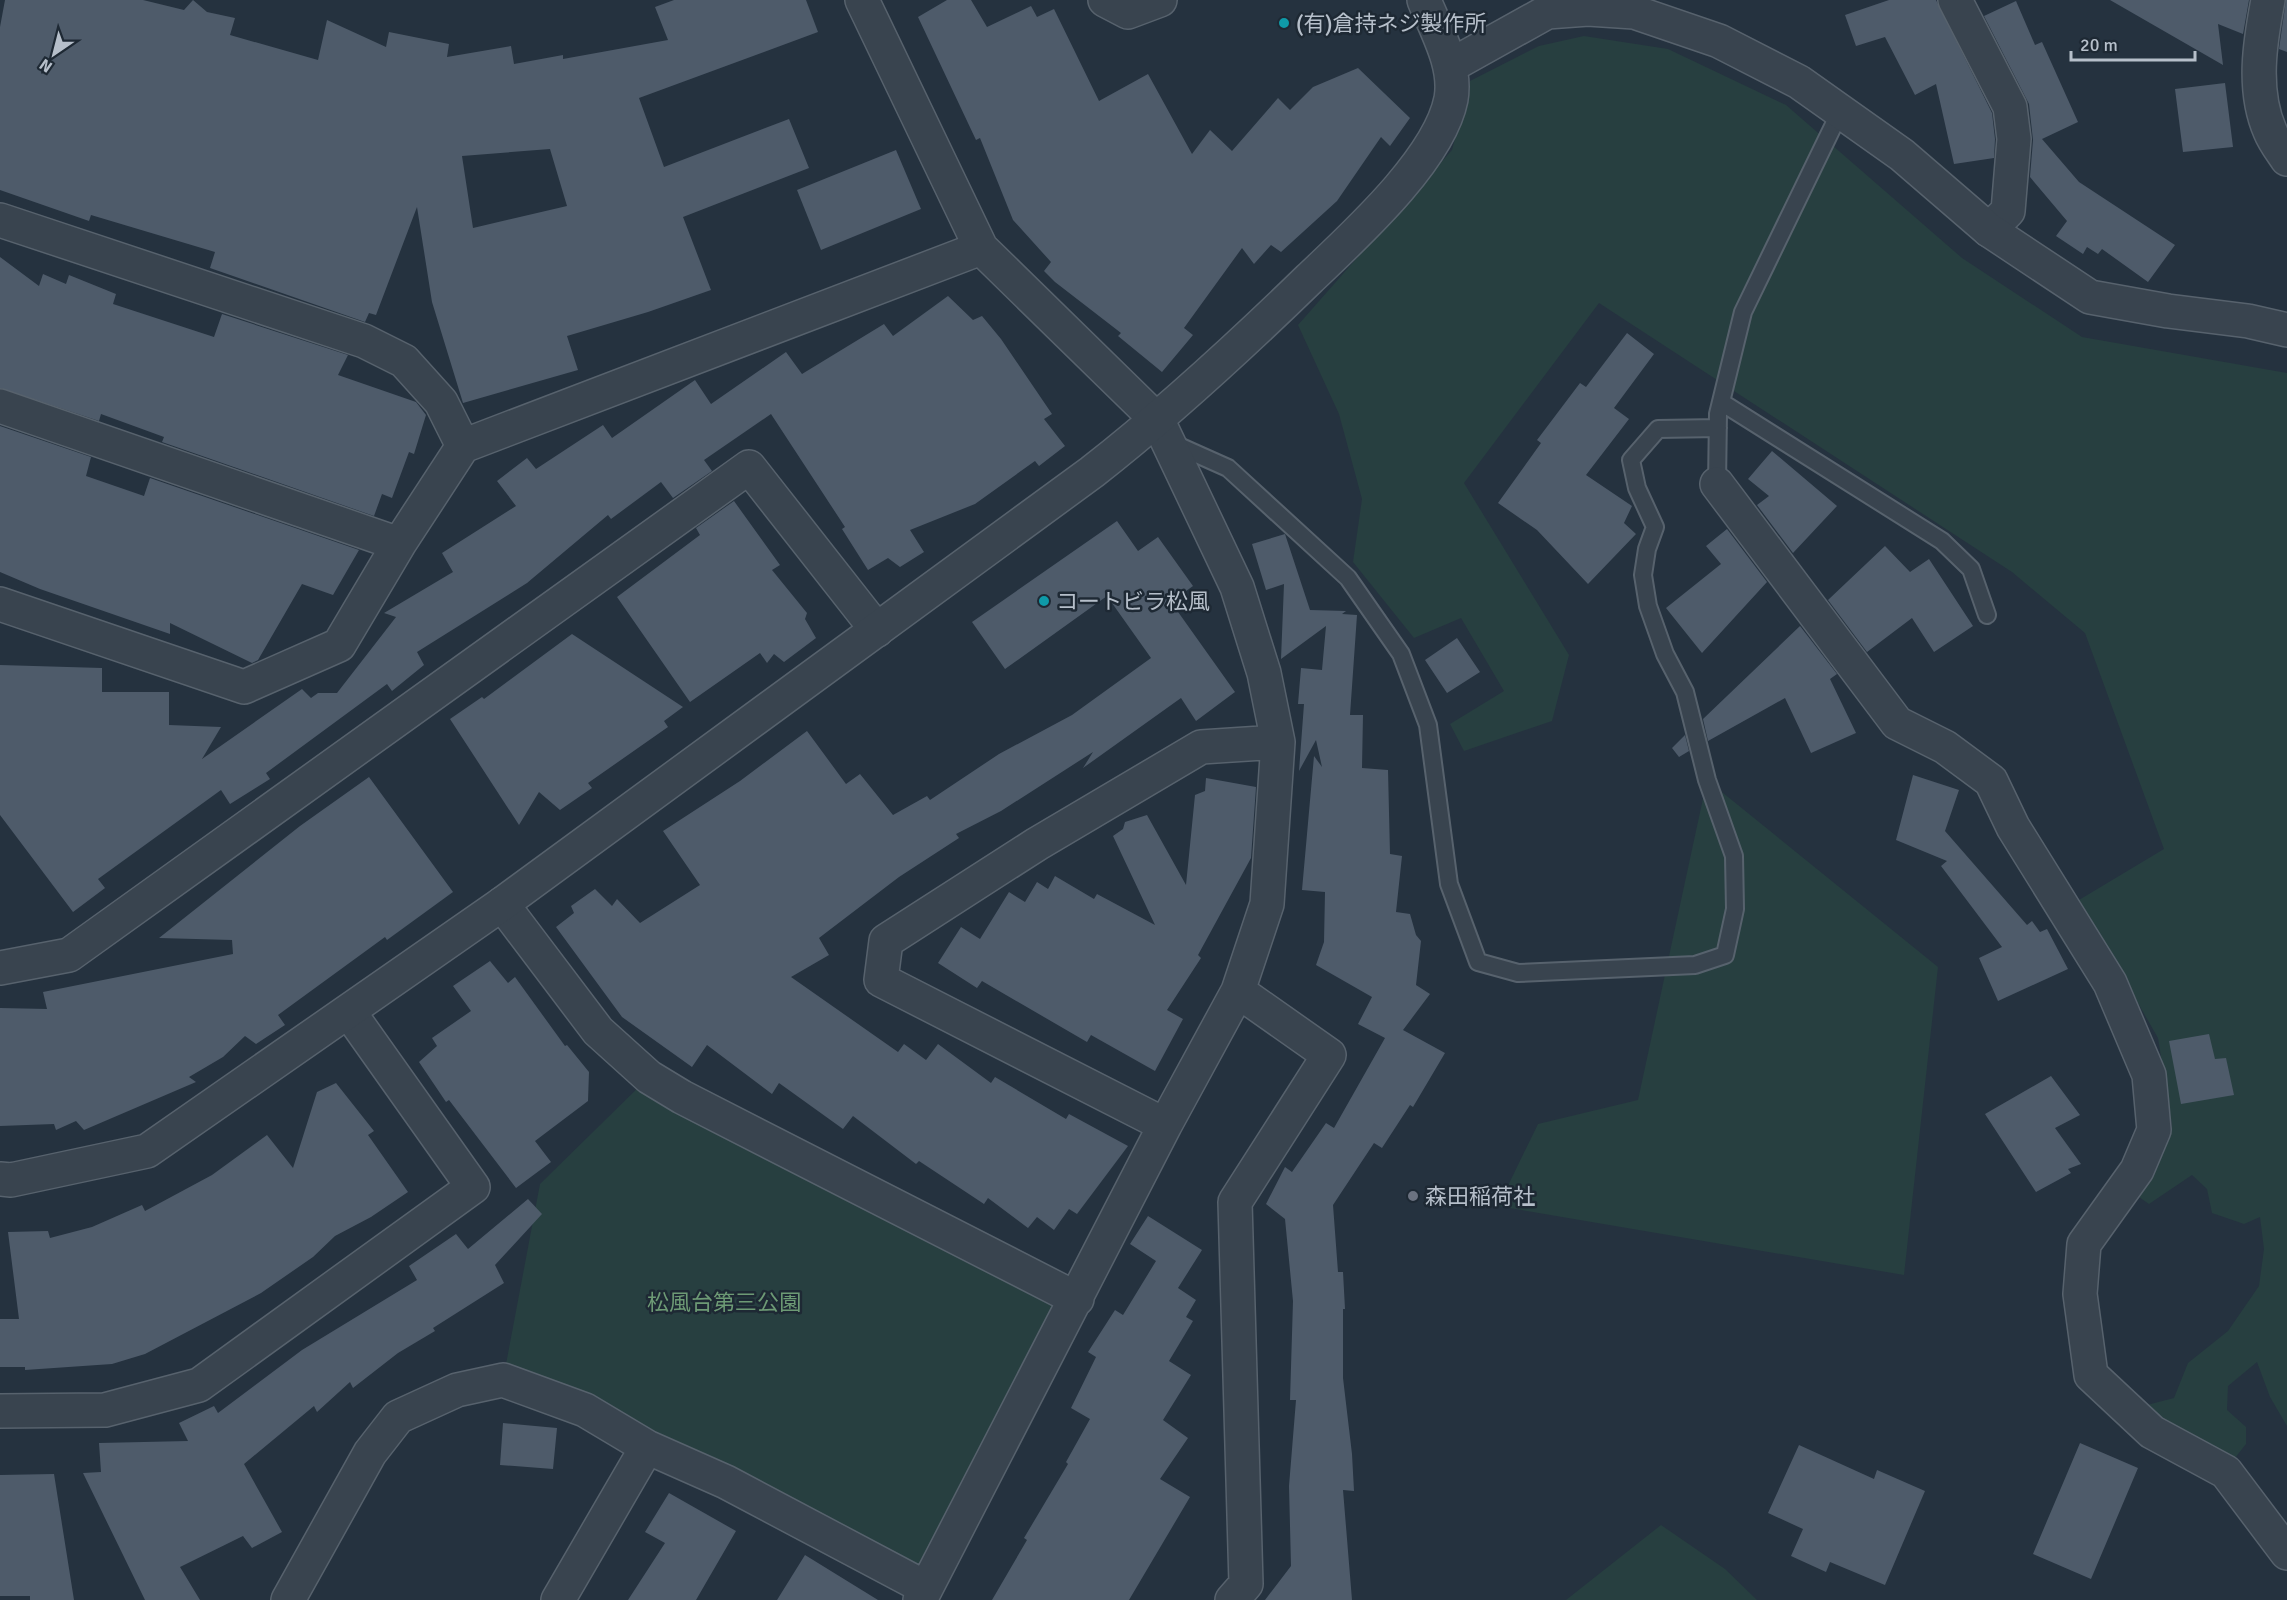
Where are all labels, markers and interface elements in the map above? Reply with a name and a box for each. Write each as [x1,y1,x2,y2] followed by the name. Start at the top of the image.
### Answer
[1296,10,1487,37] place label: (有)倉持ネジ製作所
[1277,16,1291,30] marker: (有)倉持ネジ製作所
[24,24,84,84] north arrow
[2071,24,2196,62] scale bar
[2080,34,2118,56] text: 20 m
[36,54,56,77] text: N
[1056,588,1210,615] place label: コートビラ松風
[1037,594,1051,608] marker: コートビラ松風
[1425,1183,1535,1210] place label: 森田稲荷社
[1406,1189,1420,1203] marker: 森田稲荷社
[647,1289,801,1316] park label: 松風台第三公園

